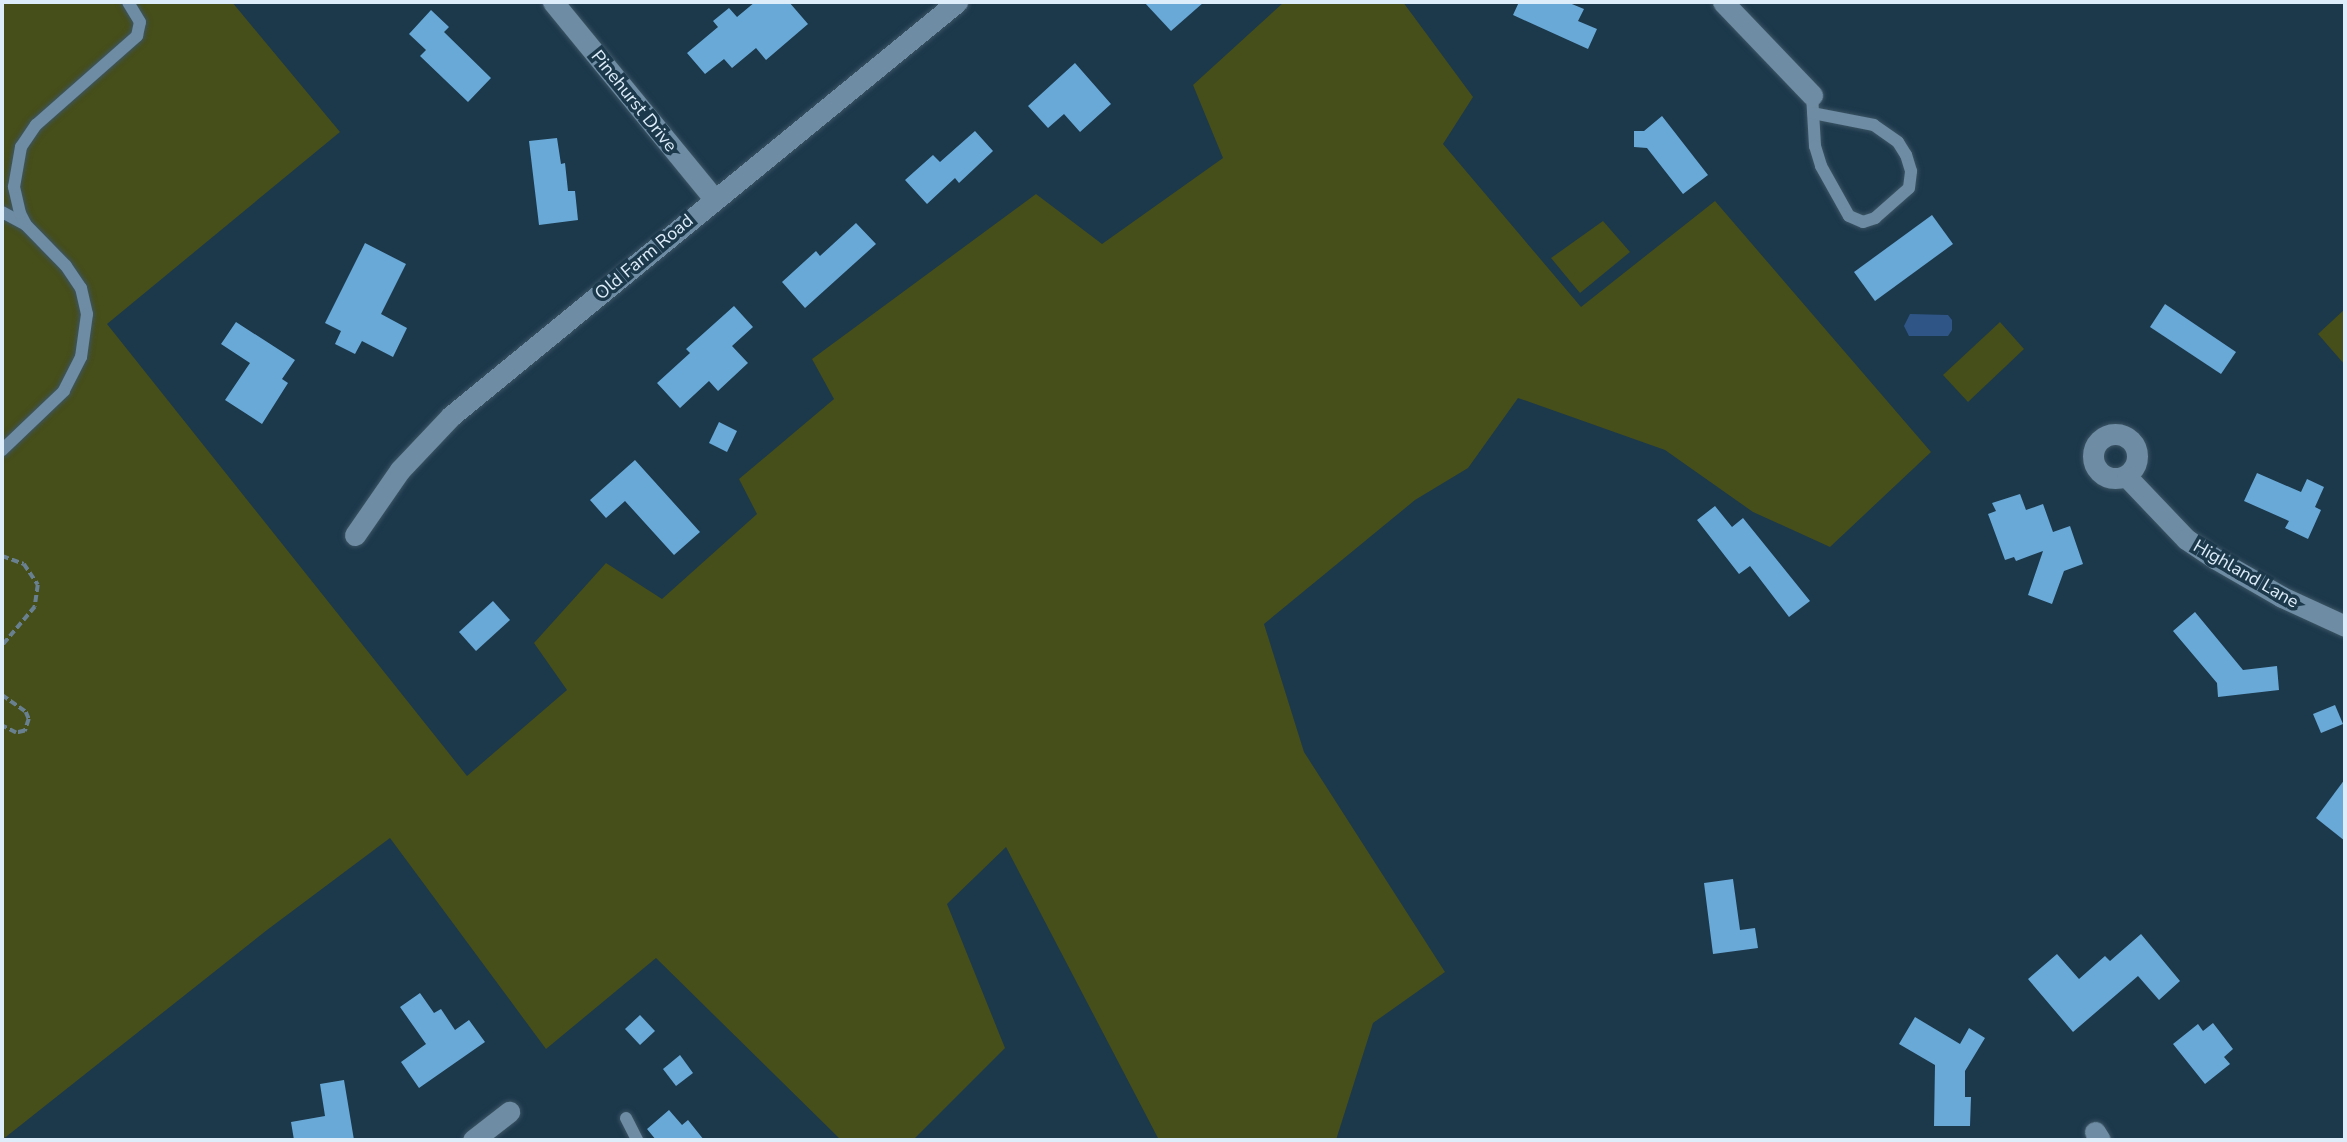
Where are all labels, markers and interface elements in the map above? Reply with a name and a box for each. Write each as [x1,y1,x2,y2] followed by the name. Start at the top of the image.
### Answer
[587,46,681,156] street label: Pinehurst Drive
[590,210,698,304] street label: Old Farm Road
[2190,535,2302,613] street label: Highland Lane

